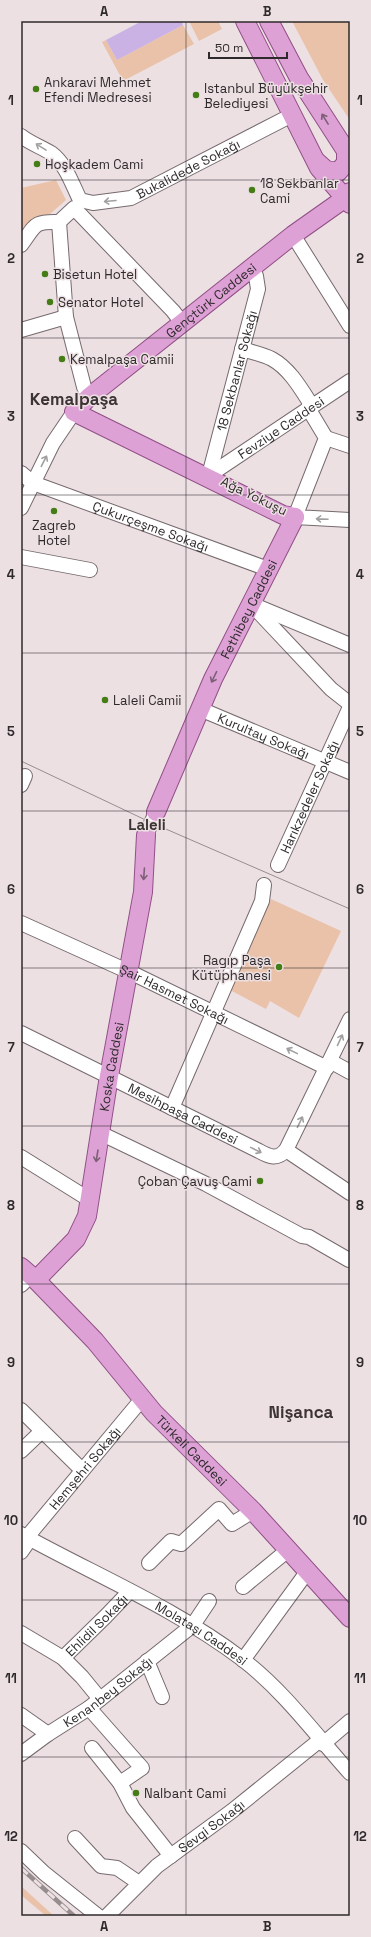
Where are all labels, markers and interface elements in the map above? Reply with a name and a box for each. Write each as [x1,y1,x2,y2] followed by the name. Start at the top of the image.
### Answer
[100,3,109,20] text: A
[263,3,272,20] text: B
[209,34,287,60] scale bar
[215,40,243,56] text: 50 m
[44,74,152,106] place label: Ankaravi Mehmet Efendi Medresesi
[204,80,328,112] place label: Istanbul Büyükşehir Belediyesi
[31,84,41,94] marker: Ankaravi Mehmet Efendi Medresesi
[191,90,201,100] marker: Istanbul Büyükşehir Belediyesi
[8,92,14,109] text: 1
[357,92,363,109] text: 1
[321,113,329,125] one-way arrow
[133,135,243,202] street label: Bukalidede Sokağı
[35,143,47,151] one-way arrow
[45,156,143,173] place label: Hoşkadem Cami
[32,159,42,169] marker: Hoşkadem Cami
[260,175,339,207] place label: 18 Sekbanlar Cami
[247,185,257,195] marker: 18 Sekbanlar Cami
[104,197,117,205] one-way arrow
[7,250,15,267] text: 2
[356,250,364,267] text: 2
[162,259,260,341] street label: Gençtürk Caddesi
[53,266,137,283] place label: Bisetun Hotel
[40,269,50,279] marker: Bisetun Hotel
[58,294,144,311] place label: Senator Hotel
[45,297,55,307] marker: Senator Hotel
[212,309,261,433] street label: 18 Sekbanlar Sokağı
[70,351,174,368] place label: Kemalpaşa Camii
[57,354,67,364] marker: Kemalpaşa Camii
[30,388,118,410] district label: Kemalpaşa
[234,392,327,462] street label: Fevziye Caddesi
[7,408,15,425] text: 3
[356,408,364,425] text: 3
[41,455,48,467] one-way arrow
[218,473,290,519] street label: Ağa Yokuşu
[90,497,211,555] street label: Çukurçeşme Sokağı
[49,506,59,516] marker: Zagreb Hotel
[316,515,329,523] one-way arrow
[32,517,76,549] place label: Zagreb Hotel
[216,557,281,662] street label: Fethibey Caddesi
[7,566,15,583] text: 4
[356,566,364,583] text: 4
[210,671,217,683] one-way arrow
[113,692,182,709] place label: Laleli Camii
[100,695,110,705] marker: Laleli Camii
[215,709,312,763] street label: Kurultay Sokağı
[7,723,15,740] text: 5
[356,723,364,740] text: 5
[276,738,342,856] street label: Harıkzedeler Sokağı
[128,815,166,834] district label: Laleli
[141,867,148,880] one-way arrow
[7,881,15,898] text: 6
[356,881,364,898] text: 6
[192,952,272,984] place label: Ragıp Paşa Kütüphanesi
[117,960,232,1028] street label: Şair Hasmet Sokağı
[274,962,284,972] marker: Ragıp Paşa Kütüphanesi
[95,1021,127,1113] street label: Koska Caddesi
[337,1035,344,1047] one-way arrow
[7,1039,15,1056] text: 7
[356,1039,364,1056] text: 7
[286,1047,298,1054] one-way arrow
[125,1079,241,1148] street label: Mesihpaşa Caddesi
[297,1116,304,1128] one-way arrow
[250,1147,262,1154] one-way arrow
[92,1149,100,1162] one-way arrow
[138,1173,252,1190] place label: Çoban Çavuş Cami
[255,1176,265,1186] marker: Çoban Çavuş Cami
[7,1197,15,1214] text: 8
[356,1197,364,1214] text: 8
[7,1354,15,1371] text: 9
[356,1354,364,1371] text: 9
[269,1401,334,1423] district label: Nişanca
[153,1411,231,1489] street label: Türkeli Caddesi
[45,1423,124,1513] street label: Hemşehri Sokağı
[4,1512,18,1529] text: 10
[353,1512,367,1529] text: 10
[62,1590,131,1660] street label: Ehlidil Sokağı
[152,1597,251,1669] street label: Molataşı Caddesi
[60,1652,156,1731] street label: Kenanbey Sokağı
[5,1670,17,1687] text: 11
[354,1670,366,1687] text: 11
[144,1785,226,1802] place label: Nalbant Cami
[131,1788,141,1798] marker: Nalbant Cami
[174,1796,248,1856] street label: Sevgi Sokağı
[4,1828,18,1845] text: 12
[353,1828,367,1845] text: 12
[100,1918,109,1935] text: A
[263,1918,272,1935] text: B

